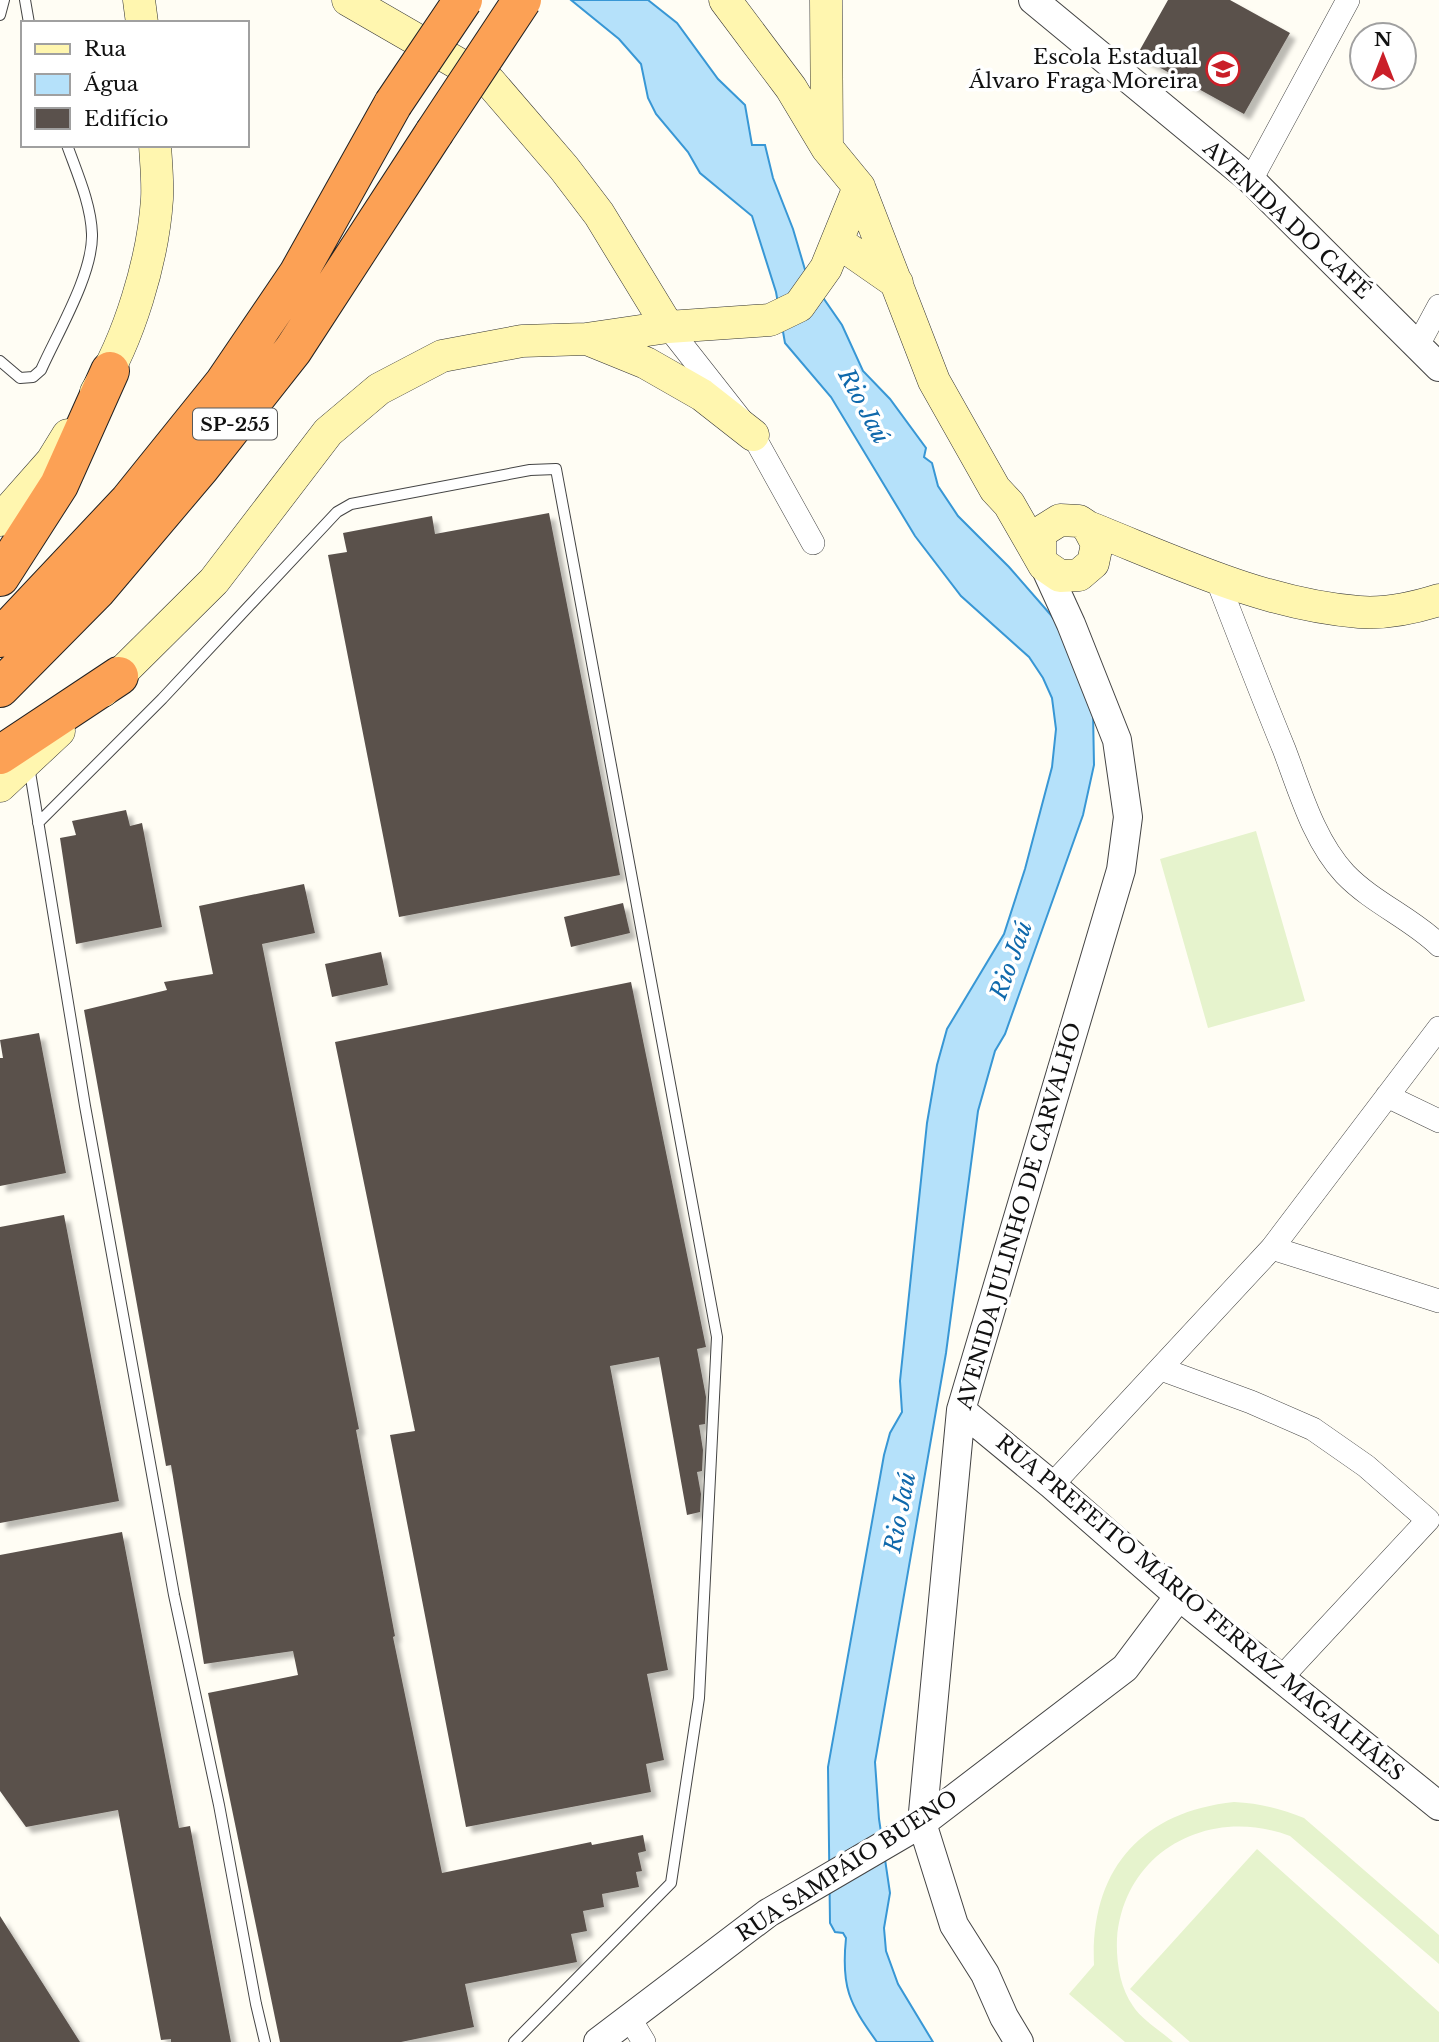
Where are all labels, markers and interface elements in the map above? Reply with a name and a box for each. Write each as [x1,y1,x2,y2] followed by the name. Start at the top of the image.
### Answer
[21,21,248,147] legend
[1348,21,1418,91] north arrow
[1374,28,1392,51] text: N
[84,36,127,62] text: Rua
[968,44,1198,94] place label: Escola Estadual Álvaro Fraga Moreira
[1204,50,1242,88] school or university icon: Escola Estadual Álvaro Fraga Moreira
[83,71,139,97] text: Água
[84,106,169,132] text: Edifício
[1197,135,1376,305] street label: AVENIDA DO CAFÉ
[832,363,895,448] water label: Rio Jaú
[193,408,277,440] road number: SP-255
[984,917,1038,1004] water label: Rio Jaú
[951,1020,1087,1413] street label: AVENIDA JULINHO DE CARVALHO
[991,1429,1409,1787] street label: RUA PREFEITO MÁRIO FERRAZ MAGALHÃES
[878,1469,921,1556] water label: Rio Jaú
[732,1785,962,1947] street label: RUA SAMPÁIO BUENO

